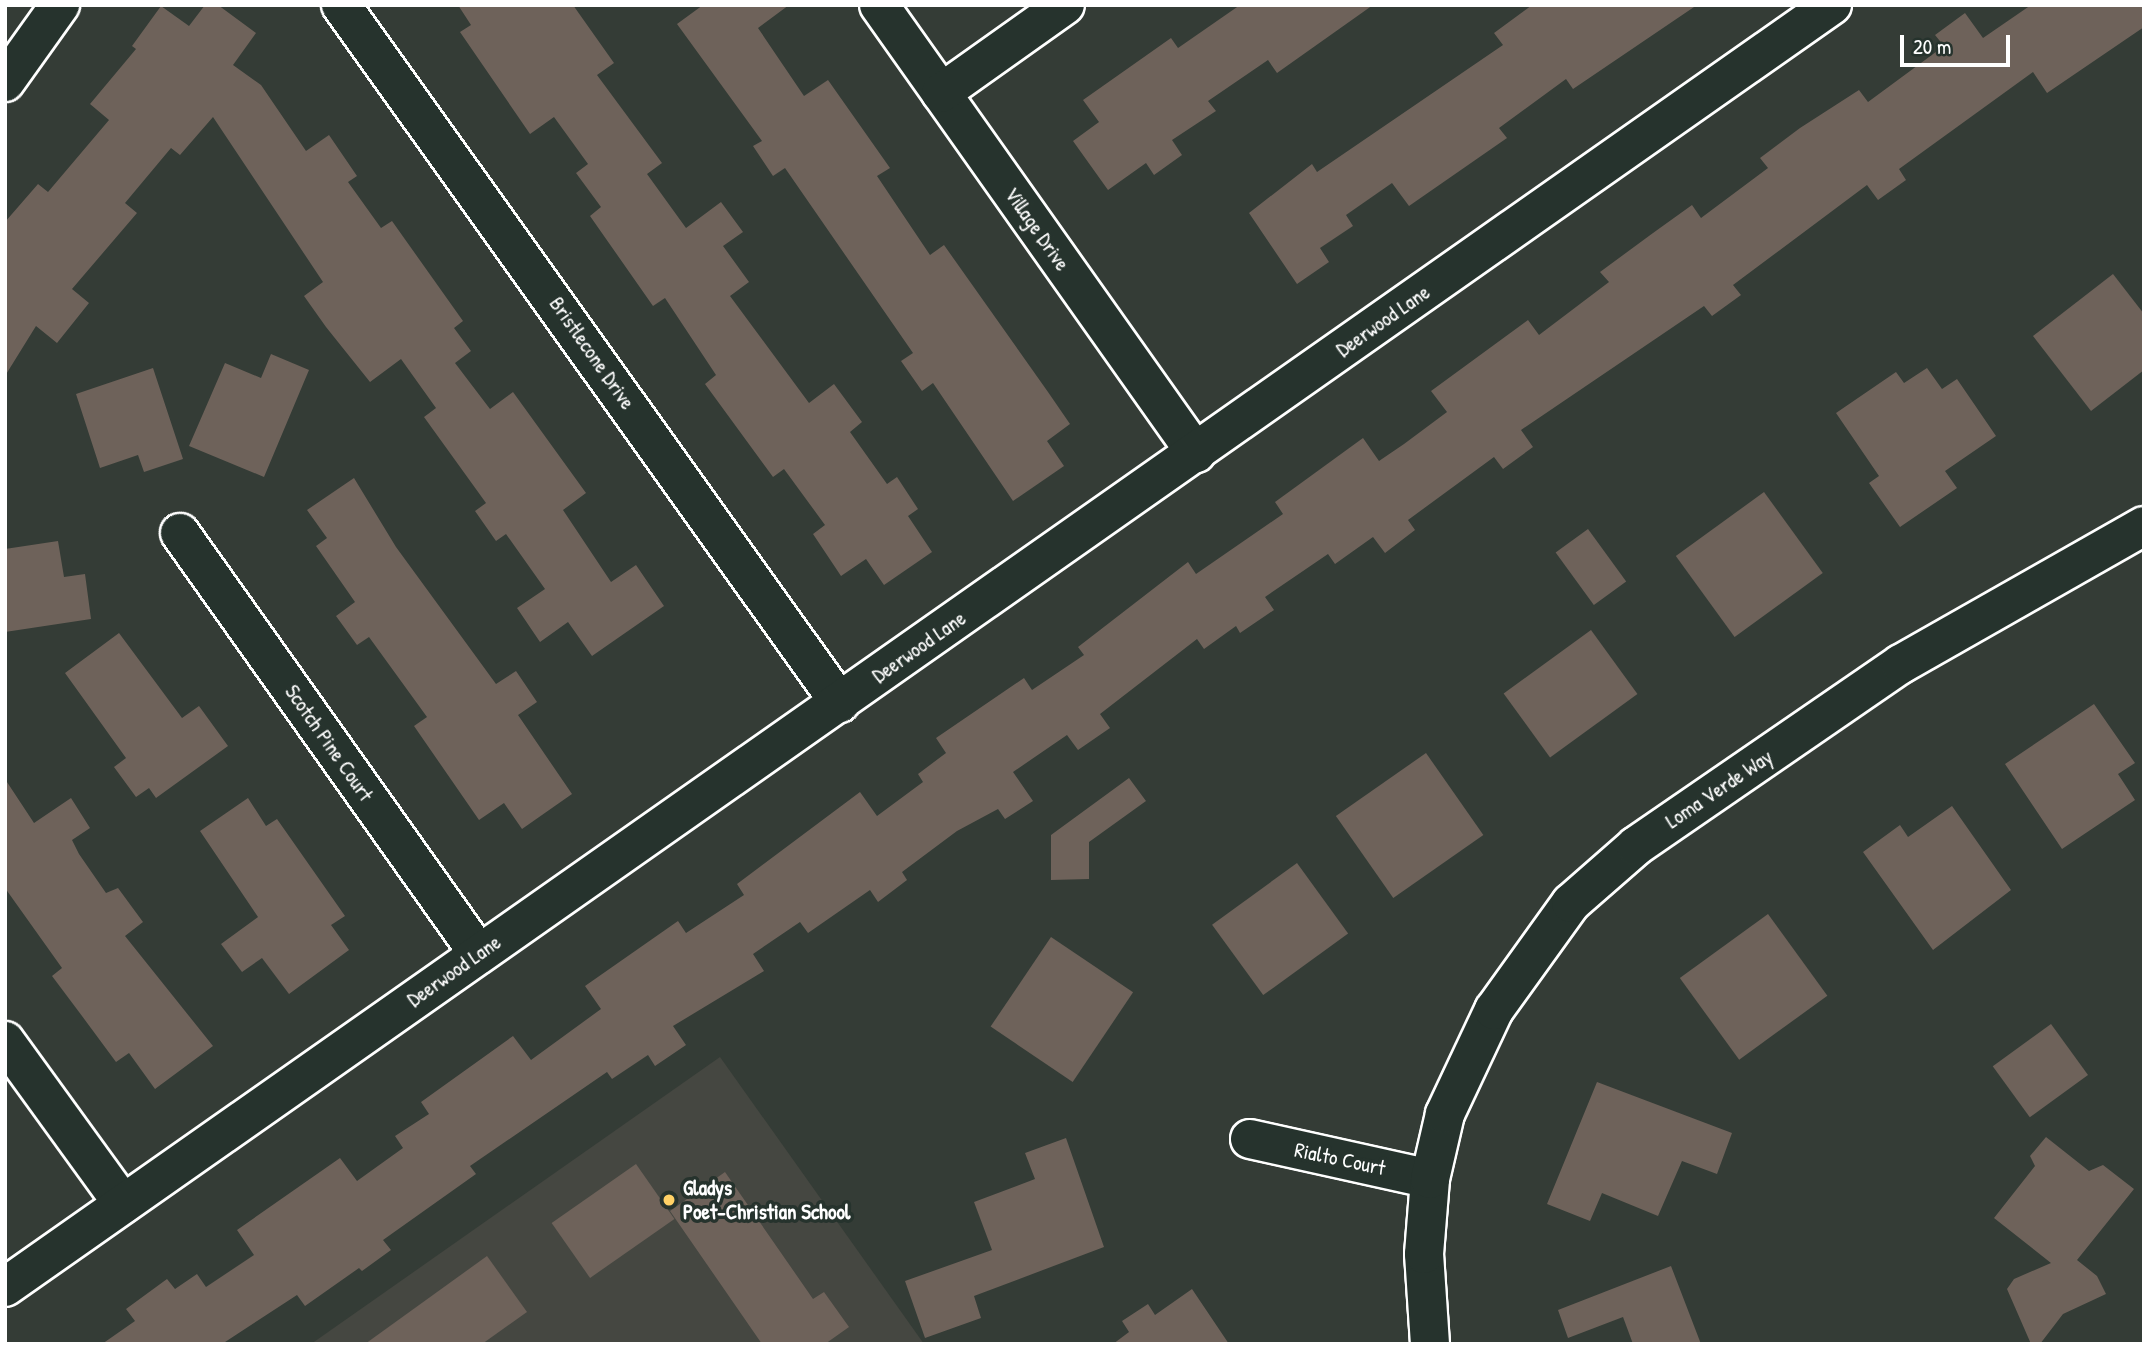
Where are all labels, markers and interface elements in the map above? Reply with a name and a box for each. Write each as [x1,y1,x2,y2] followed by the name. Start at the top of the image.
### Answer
[1904,21,2014,65] scale bar
[1913,32,1951,61] text: 20 m
[999,183,1075,275] street label: Village Drive
[1331,280,1435,362] street label: Deerwood Lane
[544,292,640,414] street label: Bristlecone Drive
[867,606,971,688] street label: Deerwood Lane
[280,680,378,806] street label: Scotch Pine Court
[1661,744,1777,834] street label: Loma Verde Way
[402,930,506,1012] street label: Deerwood Lane
[1292,1137,1388,1181] street label: Rialto Court
[683,1175,850,1225] place label: Gladys Poet-Christian School
[661,1192,677,1208] marker: Gladys Poet-Christian School

